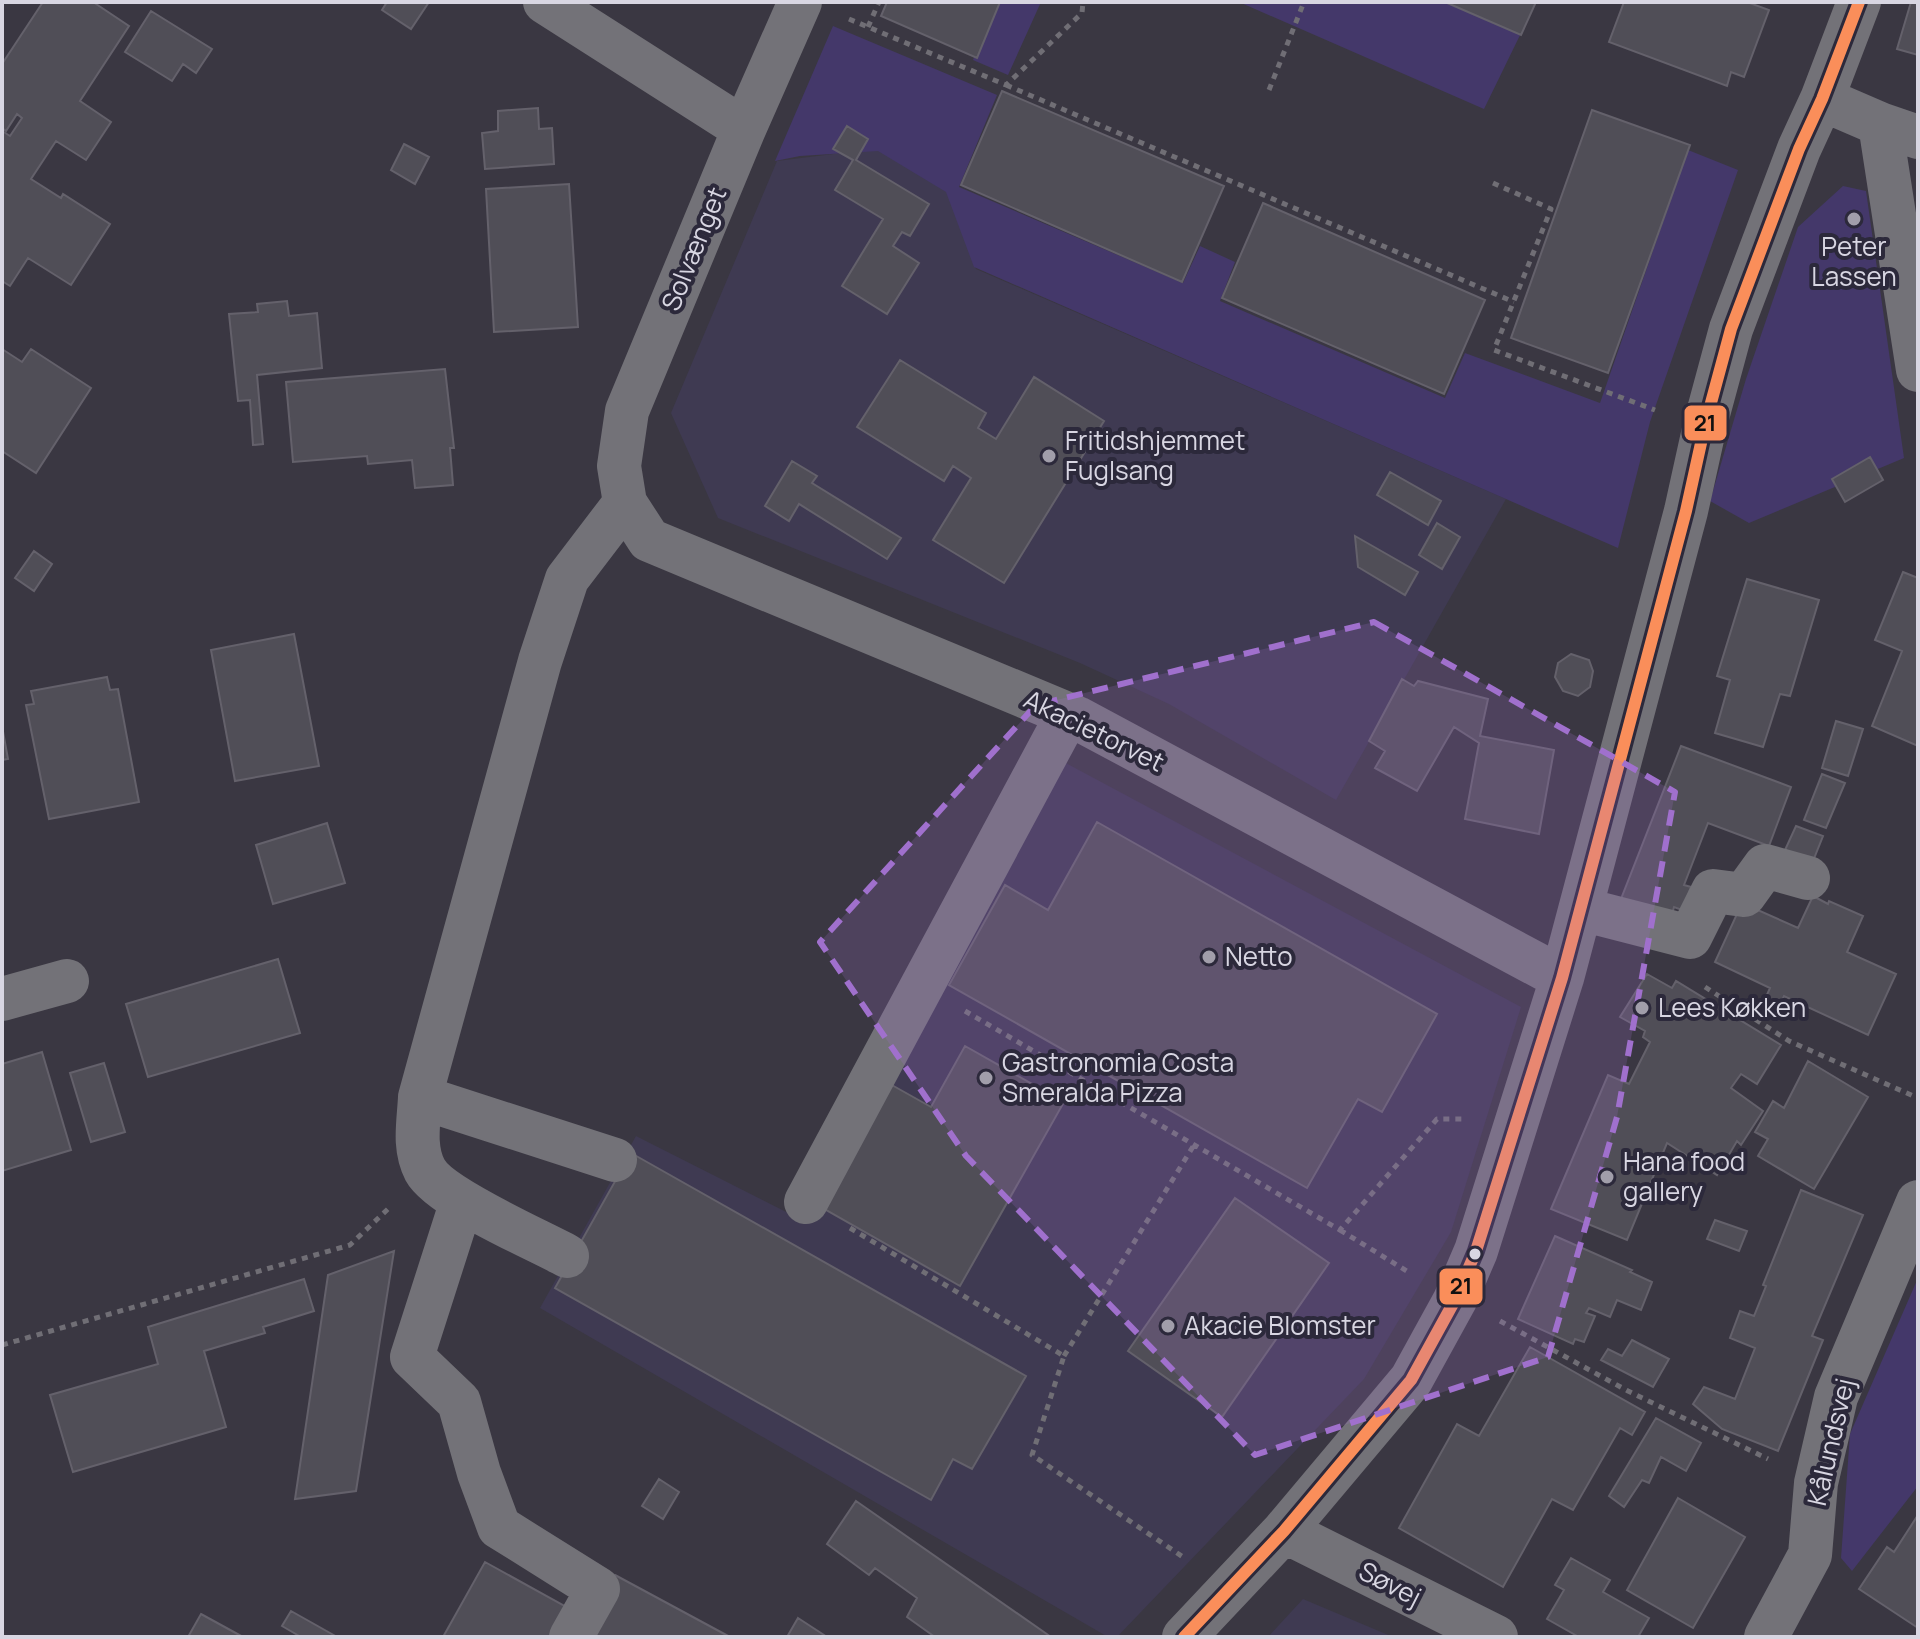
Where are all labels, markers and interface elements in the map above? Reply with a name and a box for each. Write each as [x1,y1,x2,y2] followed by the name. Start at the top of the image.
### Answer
[652,181,734,316] street label: Solvænget
[1845,210,1863,228] marker: Peter Lassen
[1811,228,1897,294] place label: Peter Lassen
[1683,404,1728,442] line badge: 21
[1694,408,1716,438] text: 21
[1065,422,1245,488] place label: Fritidshjemmet Fuglsang
[1040,447,1058,465] marker: Fritidshjemmet Fuglsang
[1018,681,1171,780] street label: Akacietorvet
[1225,938,1293,974] place label: Netto
[1200,948,1218,966] marker: Netto
[1658,989,1806,1025] place label: Lees Køkken
[1633,999,1651,1017] marker: Lees Køkken
[1002,1044,1234,1110] place label: Gastronomia Costa Smeralda Pizza
[977,1069,995,1087] marker: Gastronomia Costa Smeralda Pizza
[1623,1143,1745,1209] place label: Hana food gallery
[1598,1168,1616,1186] marker: Hana food gallery
[1467,1246,1483,1262] unlabelled marker
[1438,1267,1484,1306] line badge: 21
[1450,1271,1472,1301] text: 21
[1184,1307,1376,1343] place label: Akacie Blomster
[1159,1317,1177,1335] marker: Akacie Blomster
[1798,1375,1862,1509] street label: Kålundsvej
[1353,1552,1428,1614] street label: Søvej

